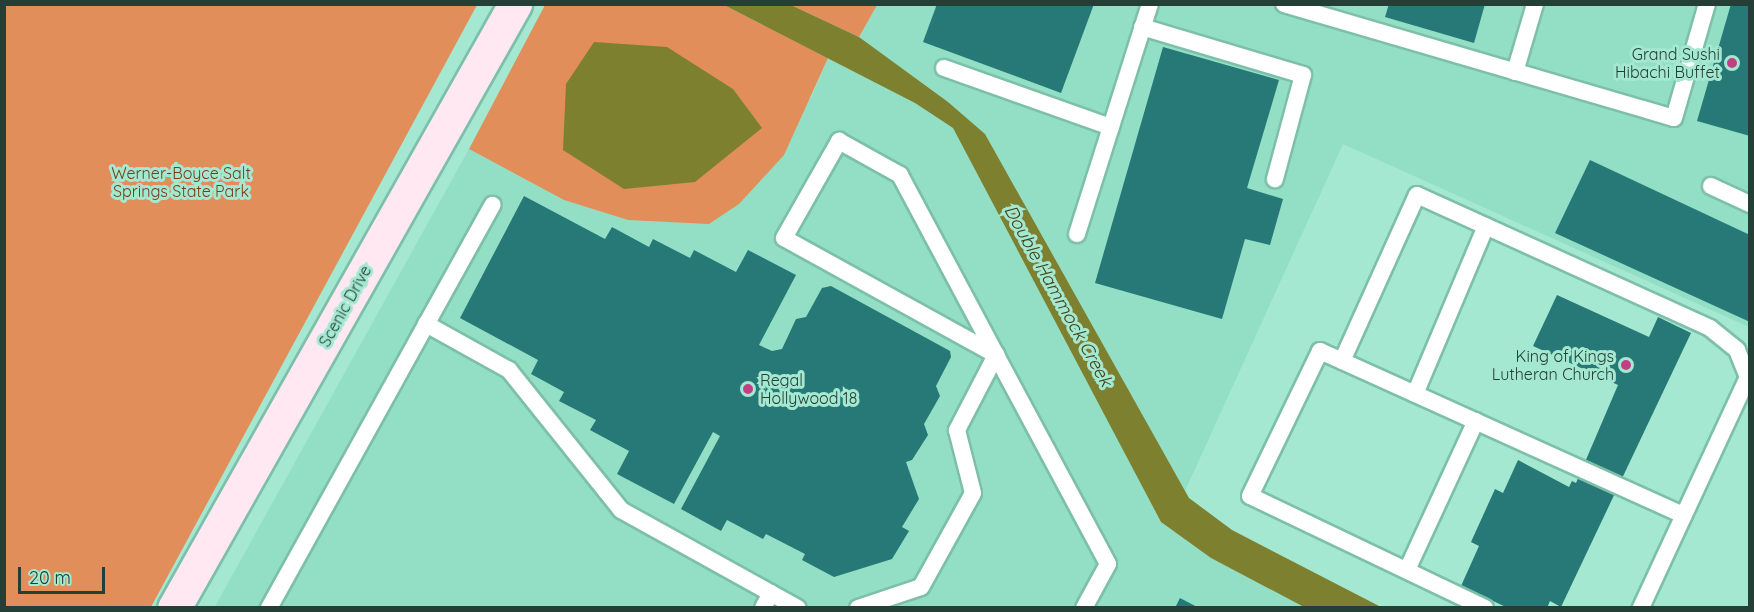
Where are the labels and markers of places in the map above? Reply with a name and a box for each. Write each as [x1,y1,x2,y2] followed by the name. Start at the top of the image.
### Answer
[1615,44,1720,82] place label: Grand Sushi Hibachi Buffet
[1725,56,1739,70] marker: Grand Sushi Hibachi Buffet
[1492,346,1614,384] place label: King of Kings Lutheran Church
[1619,358,1633,372] marker: King of Kings Lutheran Church
[760,370,857,408] place label: Regal Hollywood 18
[741,382,755,396] marker: Regal Hollywood 18

